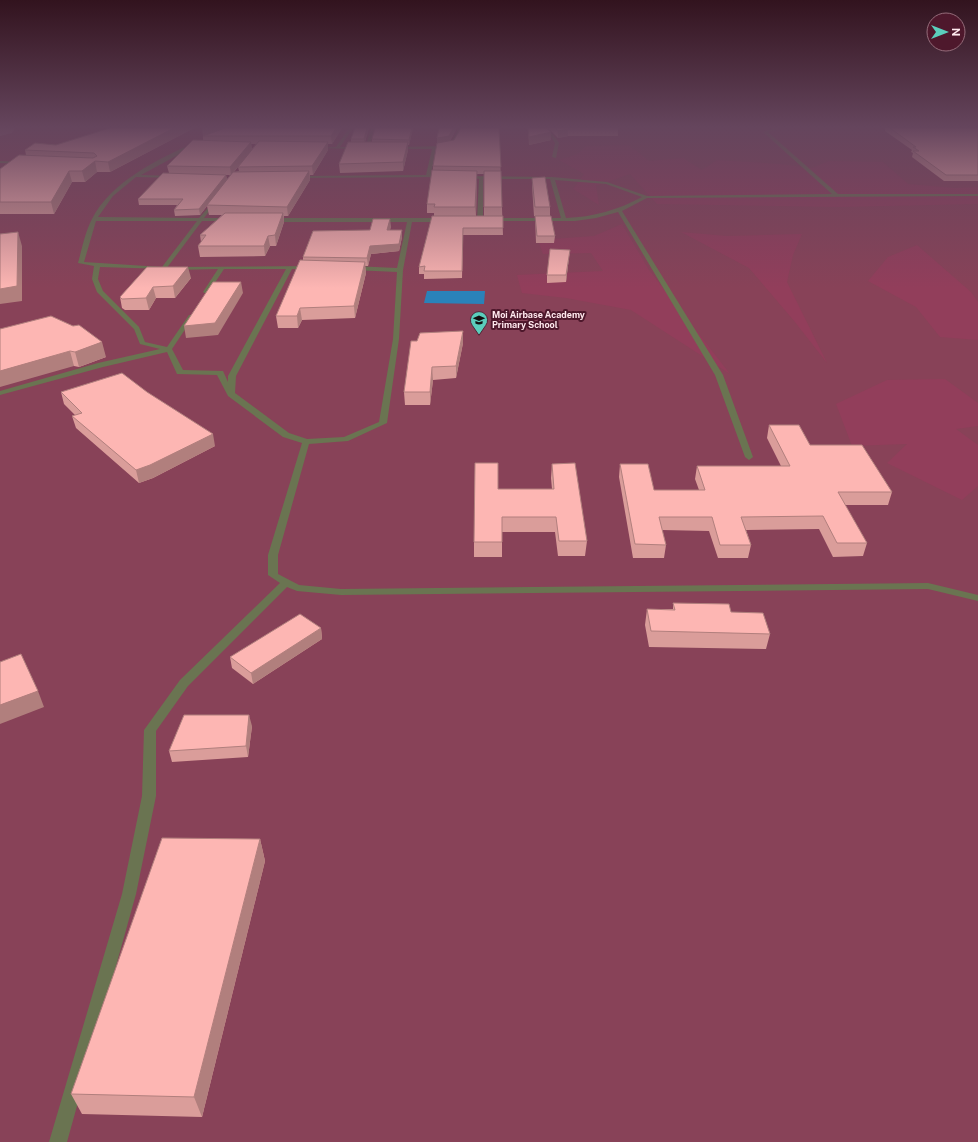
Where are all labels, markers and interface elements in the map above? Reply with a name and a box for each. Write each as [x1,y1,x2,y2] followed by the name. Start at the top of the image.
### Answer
[926,12,966,52] north arrow
[950,28,962,36] text: N
[492,309,585,330] place label: Moi Airbase Academy Primary School
[469,310,489,335] school or university icon: Moi Airbase Academy Primary School

